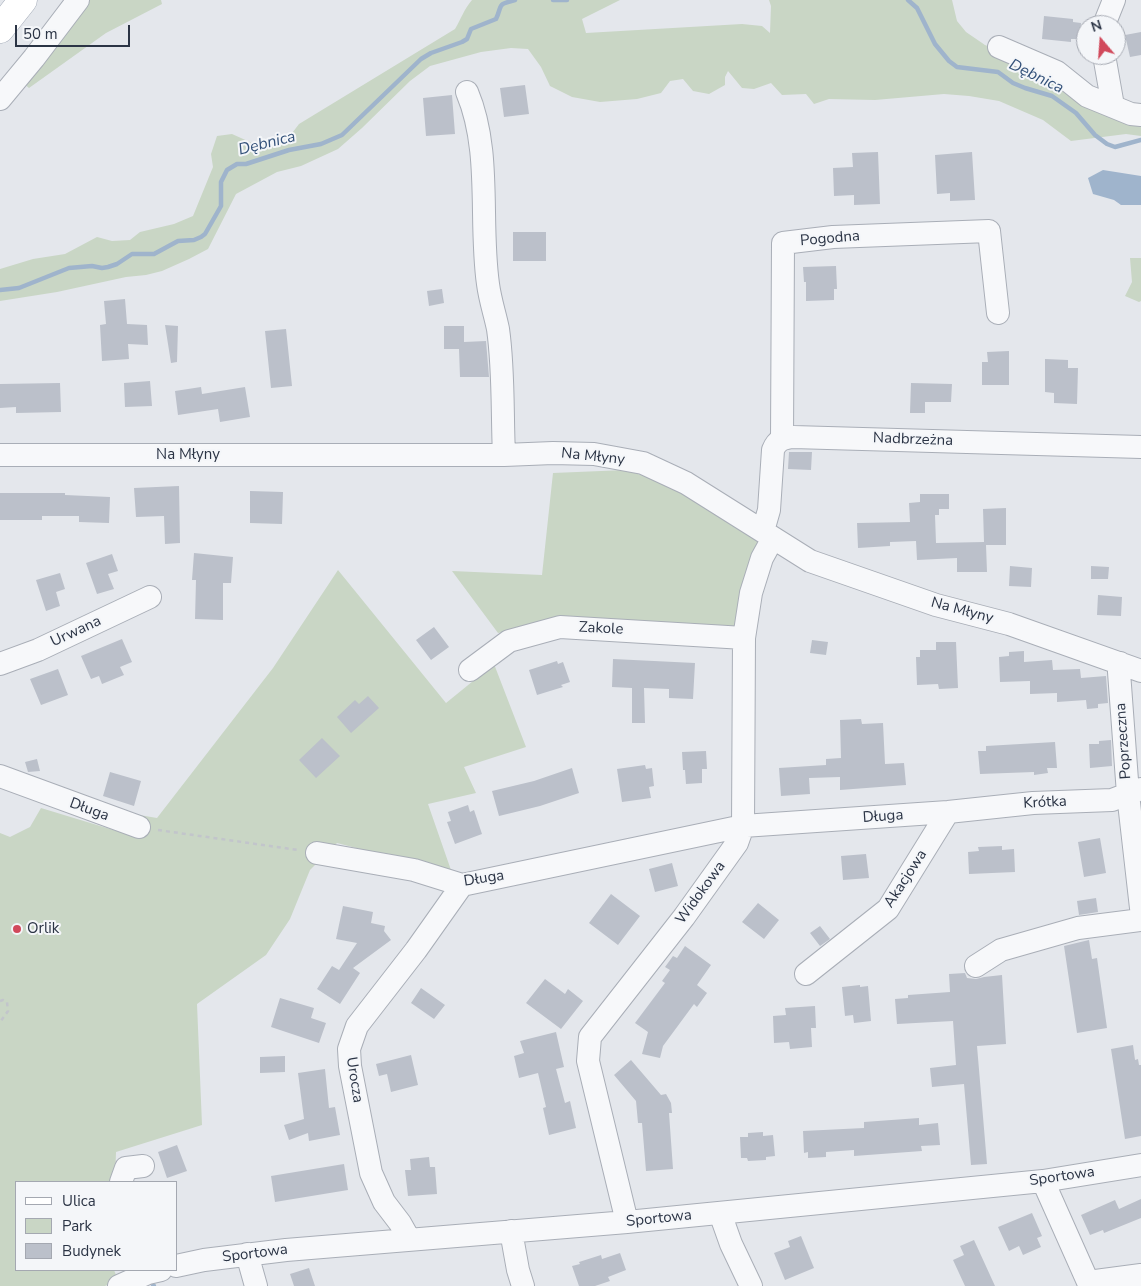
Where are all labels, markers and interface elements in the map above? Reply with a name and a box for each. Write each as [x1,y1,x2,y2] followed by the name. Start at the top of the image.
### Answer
[18,15,132,47] scale bar
[1076,15,1126,65] north arrow
[1089,16,1104,37] text: N
[23,24,58,44] text: 50 m
[1006,56,1066,98] water label: Dębnica
[236,128,298,160] water label: Dębnica
[799,227,861,251] street label: Pogodna
[873,430,953,450] street label: Nadbrzeżna
[560,445,626,469] street label: Na Młyny
[156,446,220,464] street label: Na Młyny
[929,594,995,628] street label: Na Młyny
[48,613,104,651] street label: Urwana
[578,619,624,639] street label: Zakole
[1112,702,1136,780] street label: Poprzeczna
[1023,793,1067,813] street label: Krótka
[67,795,111,825] street label: Długa
[862,807,904,827] street label: Długa
[881,847,931,911] street label: Akacjowa
[672,858,730,928] street label: Widokowa
[462,867,506,891] street label: Długa
[27,920,59,938] place label: Orlik
[11,923,23,935] marker: Orlik
[341,1056,367,1104] street label: Urocza
[1028,1164,1096,1190] street label: Sportowa
[15,1181,178,1271] legend
[62,1191,96,1211] text: Ulica
[625,1207,693,1231] street label: Sportowa
[62,1216,92,1236] text: Park
[62,1241,121,1261] text: Budynek
[221,1241,289,1267] street label: Sportowa

